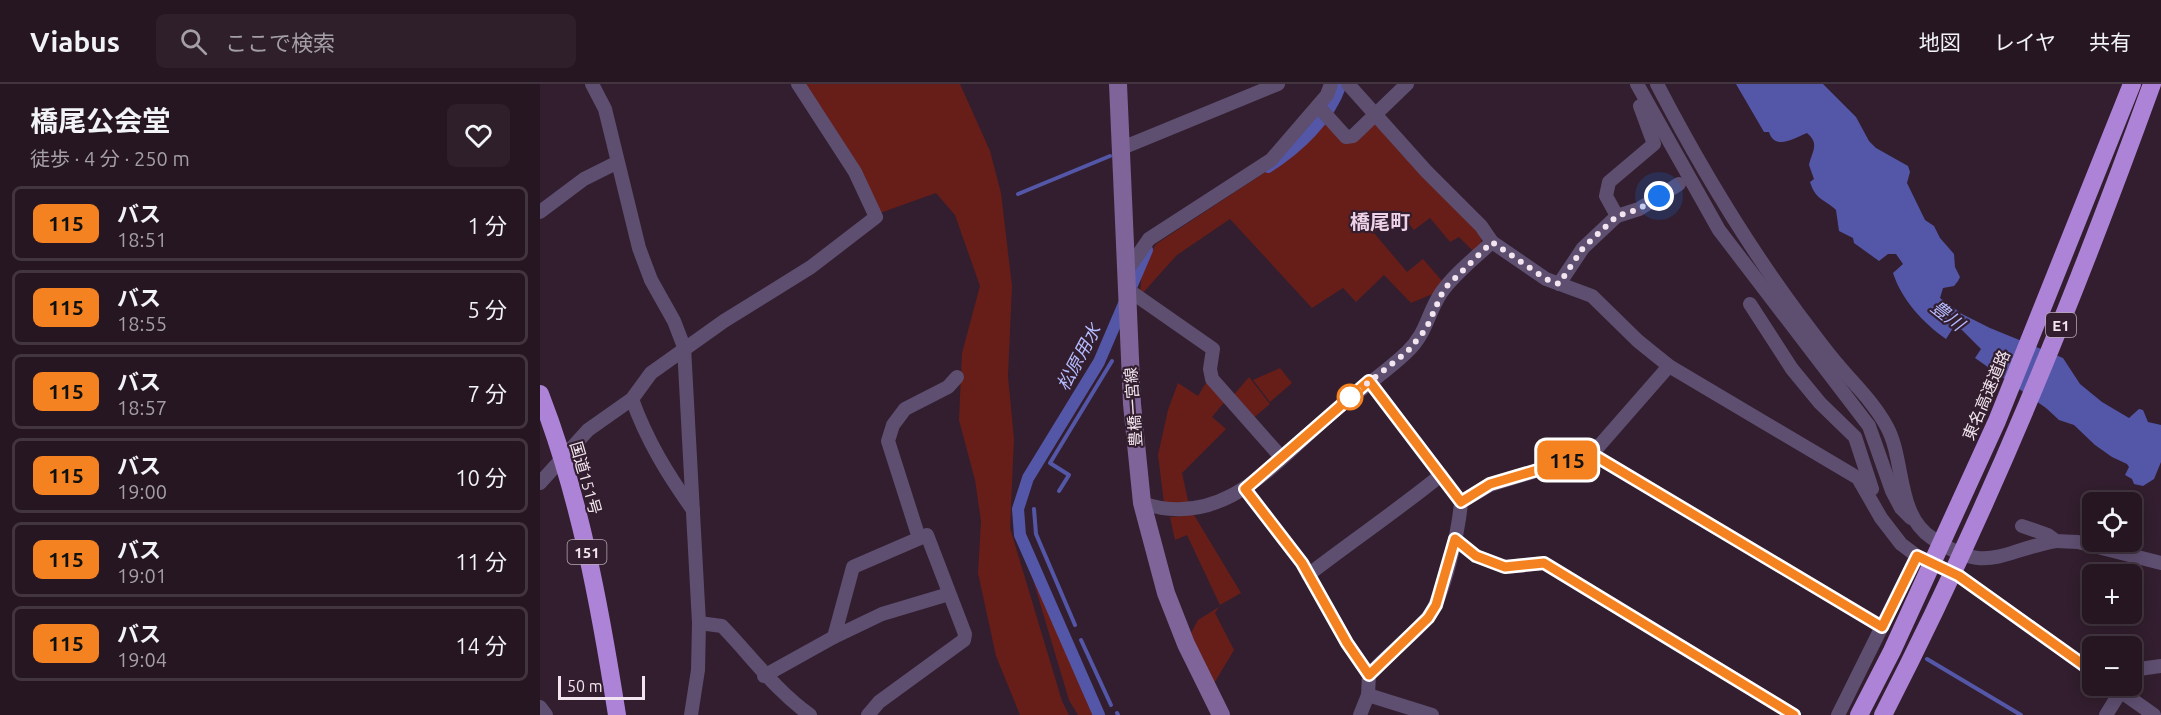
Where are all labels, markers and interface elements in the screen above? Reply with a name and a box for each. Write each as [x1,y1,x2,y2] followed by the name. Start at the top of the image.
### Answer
[156,14,576,68] search box
[177,25,210,58] icon: search
[30,26,120,57] text: Viabus
[225,30,335,55] text: ここで検索
[1919,30,1961,54] text: 地図
[1994,30,2056,54] text: レイヤ
[2089,30,2131,54] text: 共有
[447,104,510,167] button: heart
[30,105,170,136] text: 橋尾公会堂
[30,147,190,170] text: 徒歩 · 4 分 · 250 m
[1644,181,1674,211] your location
[117,201,161,226] text: バス
[1350,210,1410,233] district label: 橋尾町
[48,211,84,235] text: 115
[468,213,507,238] text: 1 分
[117,228,167,251] text: 18:51
[117,285,161,310] text: バス
[48,295,84,319] text: 115
[1928,296,1970,335] water label: 豊川
[468,297,507,322] text: 5 分
[117,312,167,335] text: 18:55
[2046,313,2076,337] road number: E1
[1052,319,1105,393] water label: 松原用水
[1959,347,2013,443] street label: 東名高速道路
[1121,366,1145,448] street label: 豊橋一宮線
[117,369,161,394] text: バス
[48,379,84,403] text: 115
[468,381,507,406] text: 7 分
[1337,384,1363,410] unlabelled marker
[117,396,167,419] text: 18:57
[567,439,605,517] street label: 国道151号
[1532,440,1602,479] line badge: 115
[1549,448,1585,472] text: 115
[117,453,161,478] text: バス
[48,463,84,487] text: 115
[455,465,507,490] text: 10 分
[117,480,167,503] text: 19:00
[2082,492,2142,696] map controls
[2082,492,2142,552] button: locate
[117,537,161,562] text: バス
[568,540,606,564] road number: 151
[48,547,84,571] text: 115
[455,549,507,574] text: 11 分
[117,564,167,587] text: 19:01
[2082,564,2142,624] button: +
[117,621,161,646] text: バス
[48,631,84,655] text: 115
[455,633,507,658] text: 14 分
[2082,636,2142,696] button: −
[117,648,167,671] text: 19:04
[558,673,645,700] scale bar
[567,677,603,695] text: 50 m

